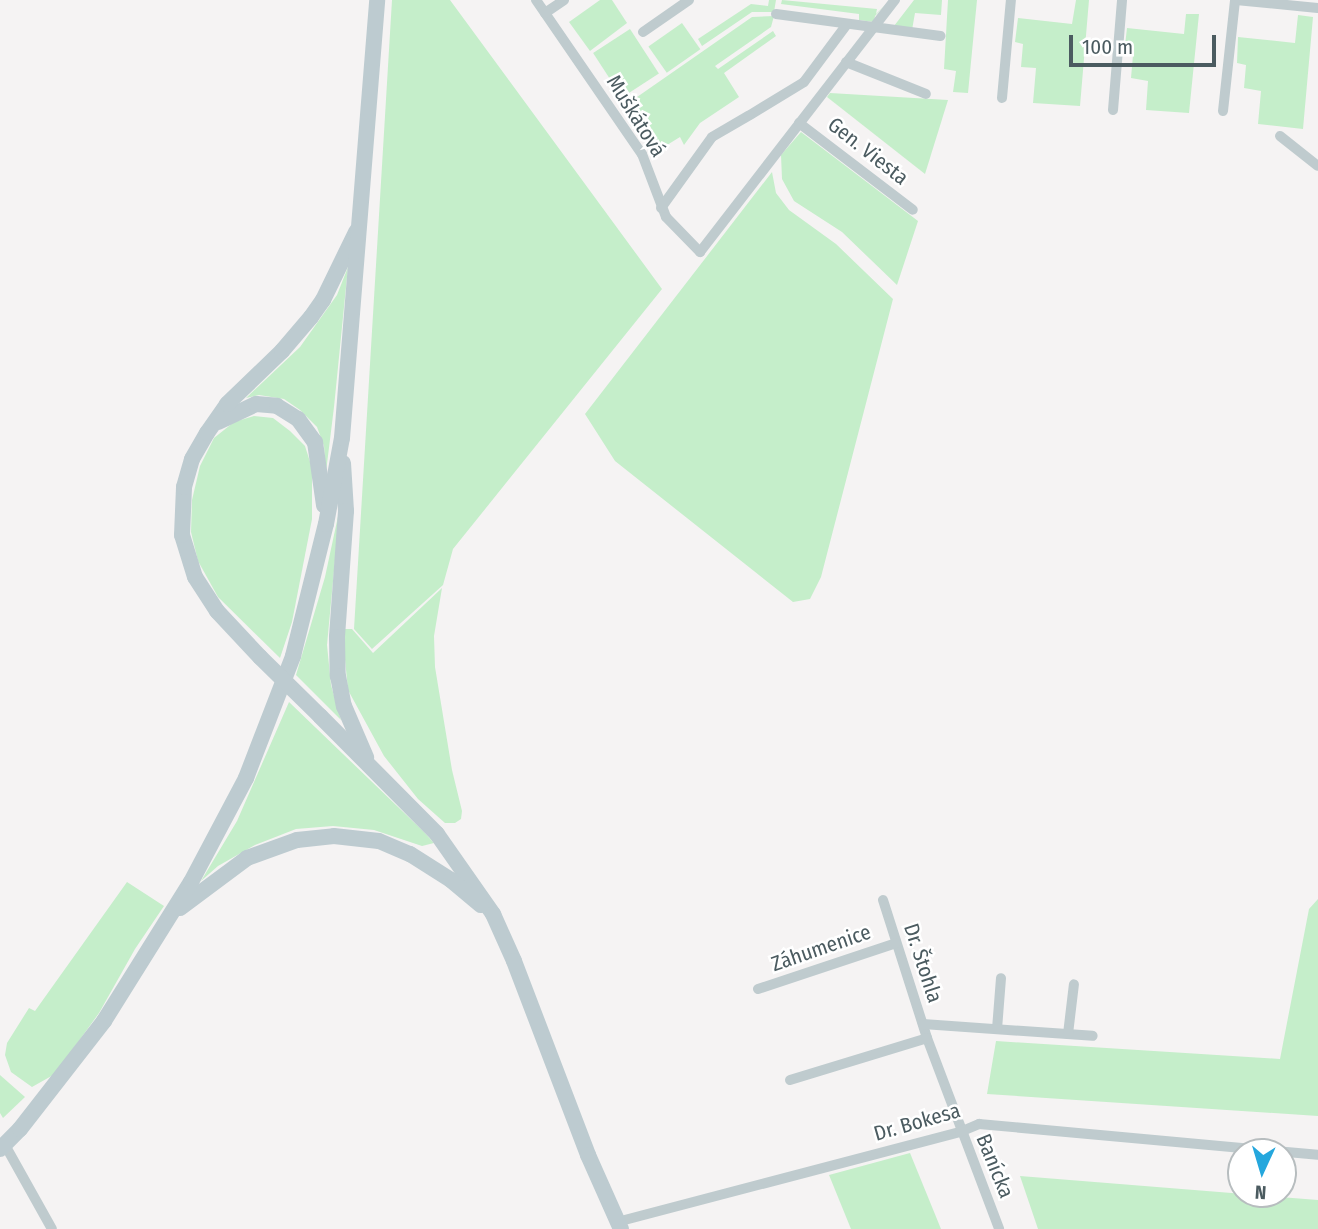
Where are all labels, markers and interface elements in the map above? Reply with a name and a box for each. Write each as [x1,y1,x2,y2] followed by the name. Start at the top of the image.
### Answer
[1073,21,1220,65] scale bar
[1082,34,1133,60] text: 100 m
[601,71,671,161] street label: Muškátová
[823,112,913,190] street label: Gen. Viesta
[768,919,874,977] street label: Záhumenice
[898,920,948,1006] street label: Dr. Štohla
[871,1098,963,1146] street label: Dr. Bokesa
[971,1130,1019,1202] street label: Banícka
[1227,1138,1297,1208] north arrow
[1254,1181,1267,1204] text: N

